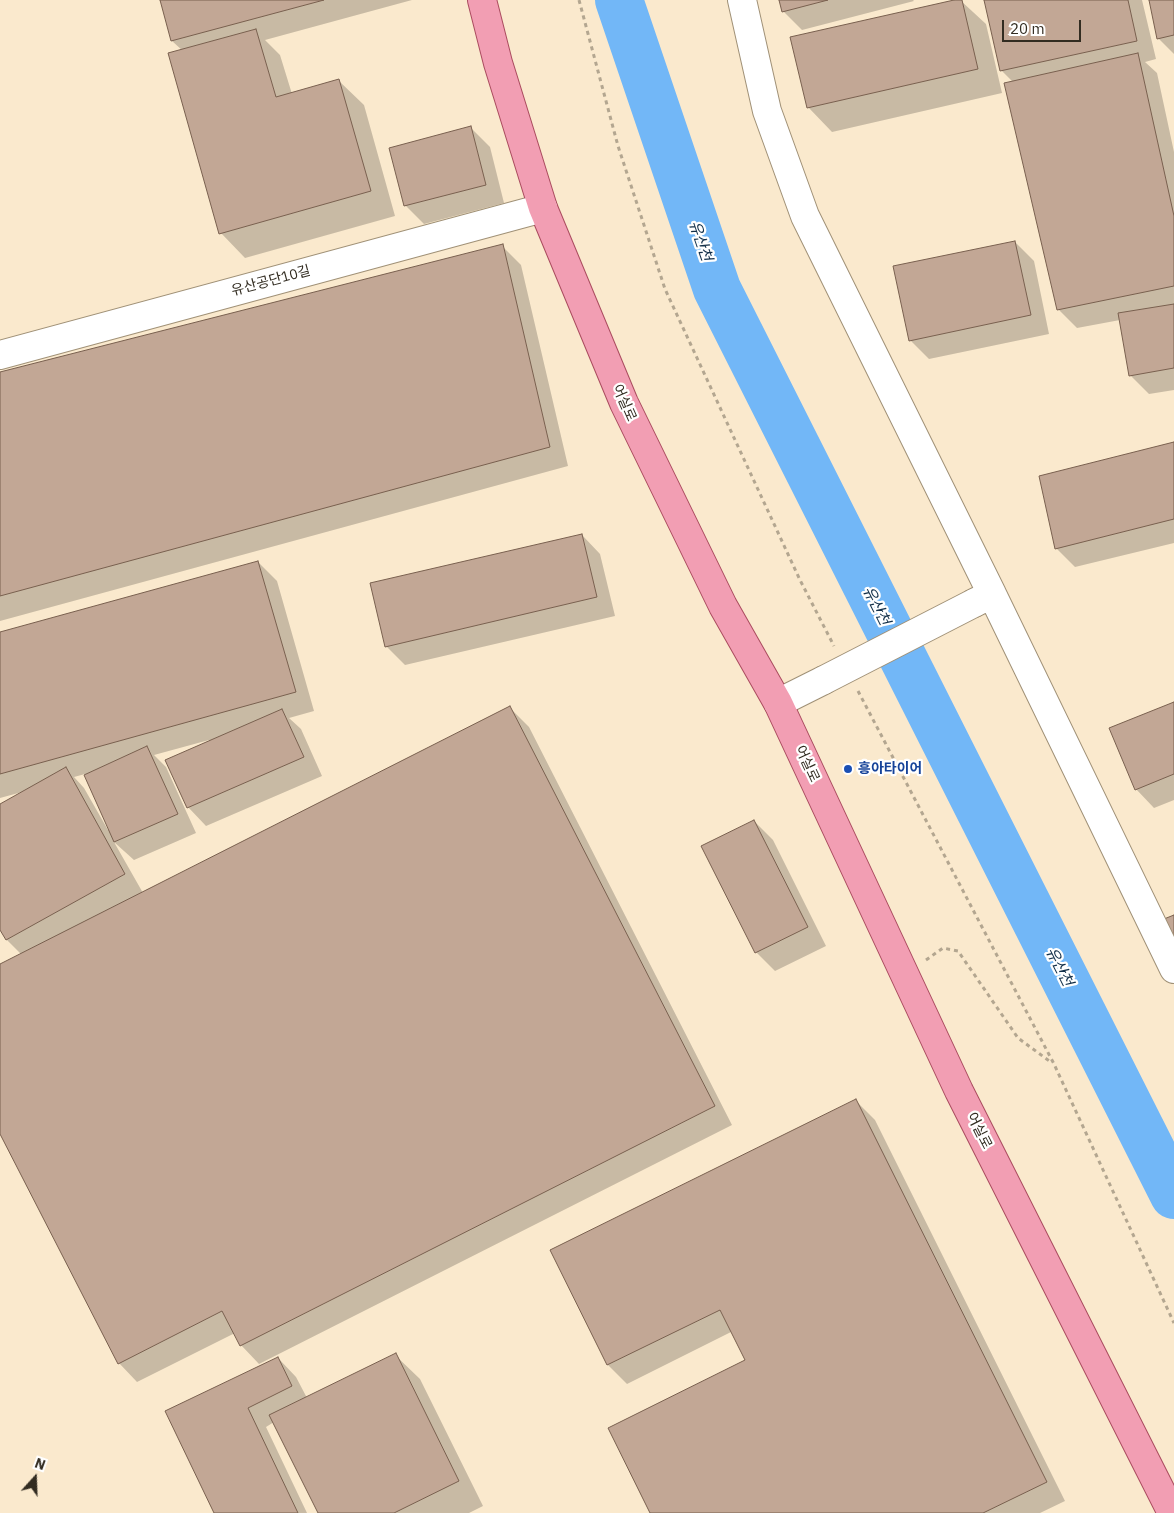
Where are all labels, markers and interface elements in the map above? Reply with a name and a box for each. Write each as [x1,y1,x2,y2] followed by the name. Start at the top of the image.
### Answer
[1004,10,1083,42] scale bar
[1010,19,1045,38] text: 20 m
[685,218,715,264] water label: 유산천
[230,262,312,300] street label: 유산공단10길
[608,382,640,424] street label: 어실로
[859,583,893,629] water label: 유산천
[791,743,823,785] street label: 어실로
[858,761,922,777] place label: 흥아타이어
[842,763,854,775] marker: 흥아타이어
[1042,944,1076,990] water label: 유산천
[963,1110,995,1152] street label: 어실로
[10,1453,60,1503] north arrow
[32,1454,48,1474] text: N

